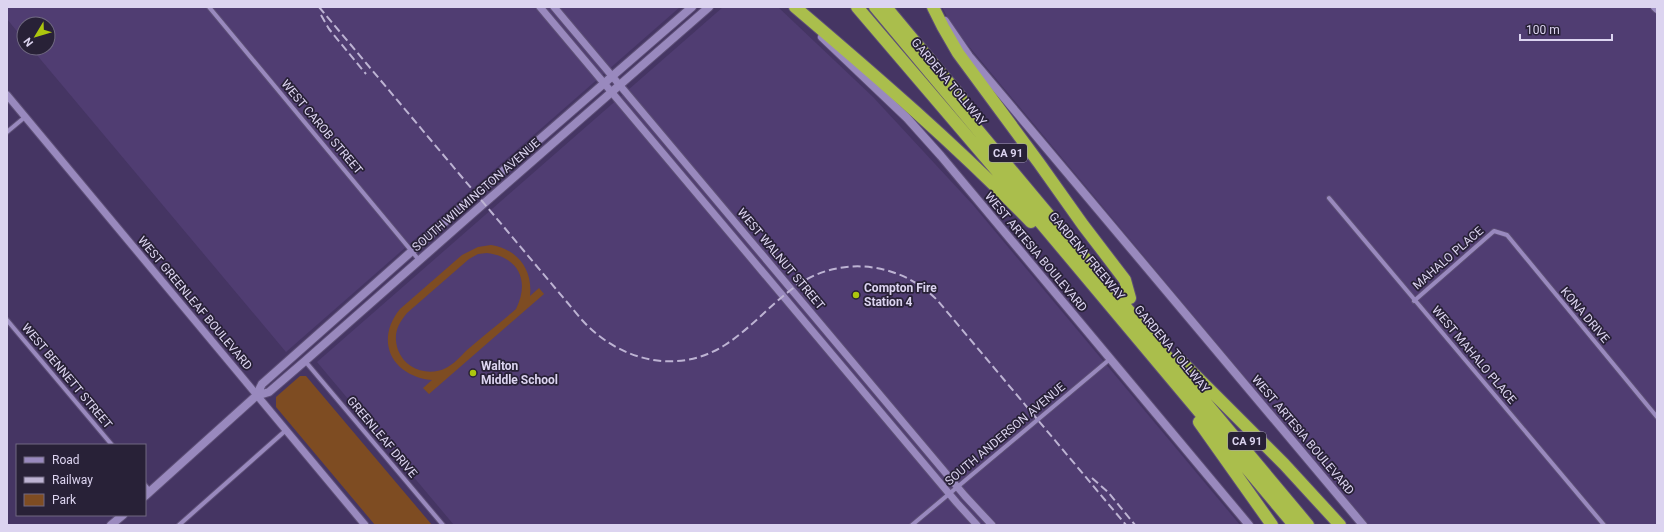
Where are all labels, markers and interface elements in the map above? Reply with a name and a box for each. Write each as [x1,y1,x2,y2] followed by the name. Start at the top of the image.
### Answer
[16,16,56,56] north arrow
[1520,16,1612,42] scale bar
[1526,23,1560,37] text: 100 m
[21,35,36,49] text: N
[908,36,990,129] street label: GARDENA TOLLWAY
[278,77,366,177] street label: WEST CAROB STREET
[409,136,543,254] street label: SOUTH WILMINGTON AVENUE
[989,144,1027,162] road number: CA 91
[982,189,1090,315] street label: WEST ARTESIA BOULEVARD
[734,205,828,313] street label: WEST WALNUT STREET
[1046,209,1128,303] street label: GARDENA FREEWAY
[1410,223,1486,292] street label: MAHALO PLACE
[135,233,255,373] street label: WEST GREENLEAF BOULEVARD
[864,281,937,309] place label: Compton Fire Station 4
[1558,284,1612,346] street label: KONA DRIVE
[851,290,861,300] marker: Compton Fire Station 4
[1131,303,1213,396] street label: GARDENA TOLLWAY
[1429,303,1519,407] street label: WEST MAHALO PLACE
[19,321,115,431] street label: WEST BENNETT STREET
[481,359,558,387] place label: Walton Middle School
[468,368,478,378] marker: Walton Middle School
[1249,372,1357,498] street label: WEST ARTESIA BOULEVARD
[942,380,1068,488] street label: SOUTH ANDERSON AVENUE
[344,394,420,481] street label: GREENLEAF DRIVE
[1228,432,1266,450] road number: CA 91
[16,444,146,516] legend
[52,453,80,467] text: Road
[52,473,93,487] text: Railway
[52,493,77,507] text: Park

